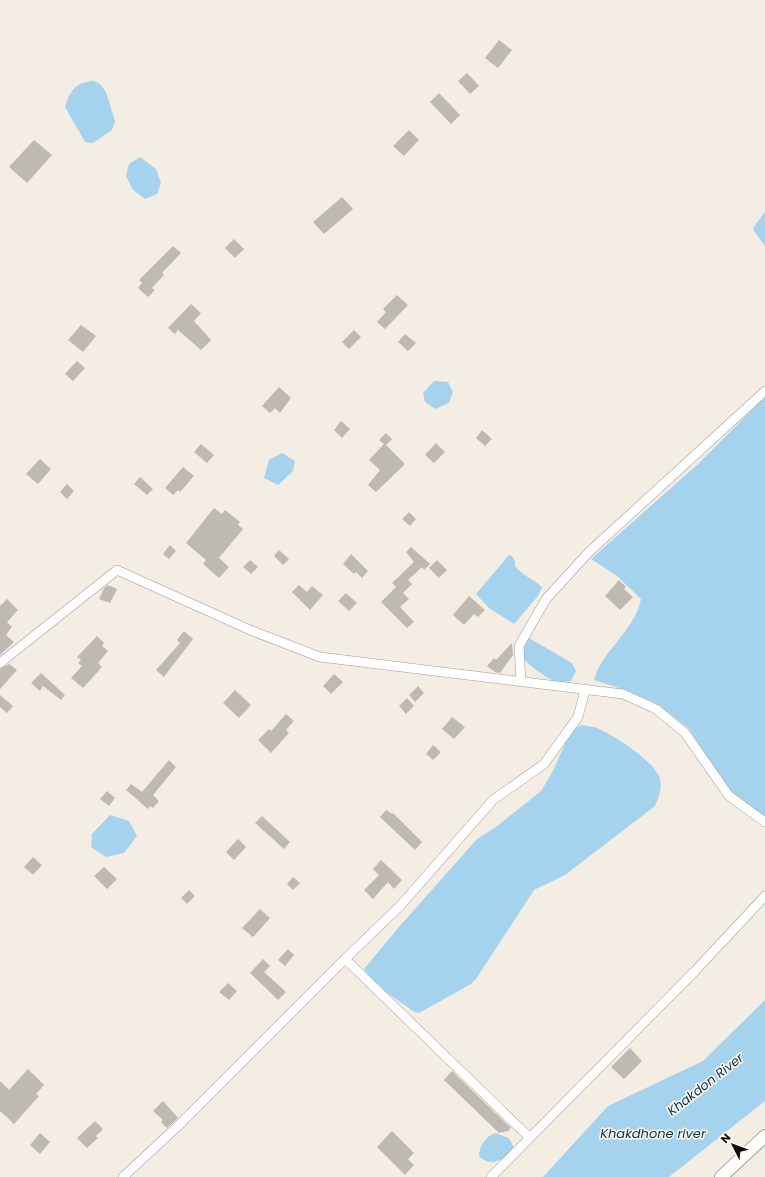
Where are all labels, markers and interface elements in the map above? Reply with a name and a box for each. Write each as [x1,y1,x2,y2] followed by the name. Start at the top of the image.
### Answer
[663,1048,748,1120] water label: Khakdon River
[600,1124,707,1143] water label: Khakdhone river
[713,1125,753,1165] north arrow
[717,1130,734,1147] text: N

